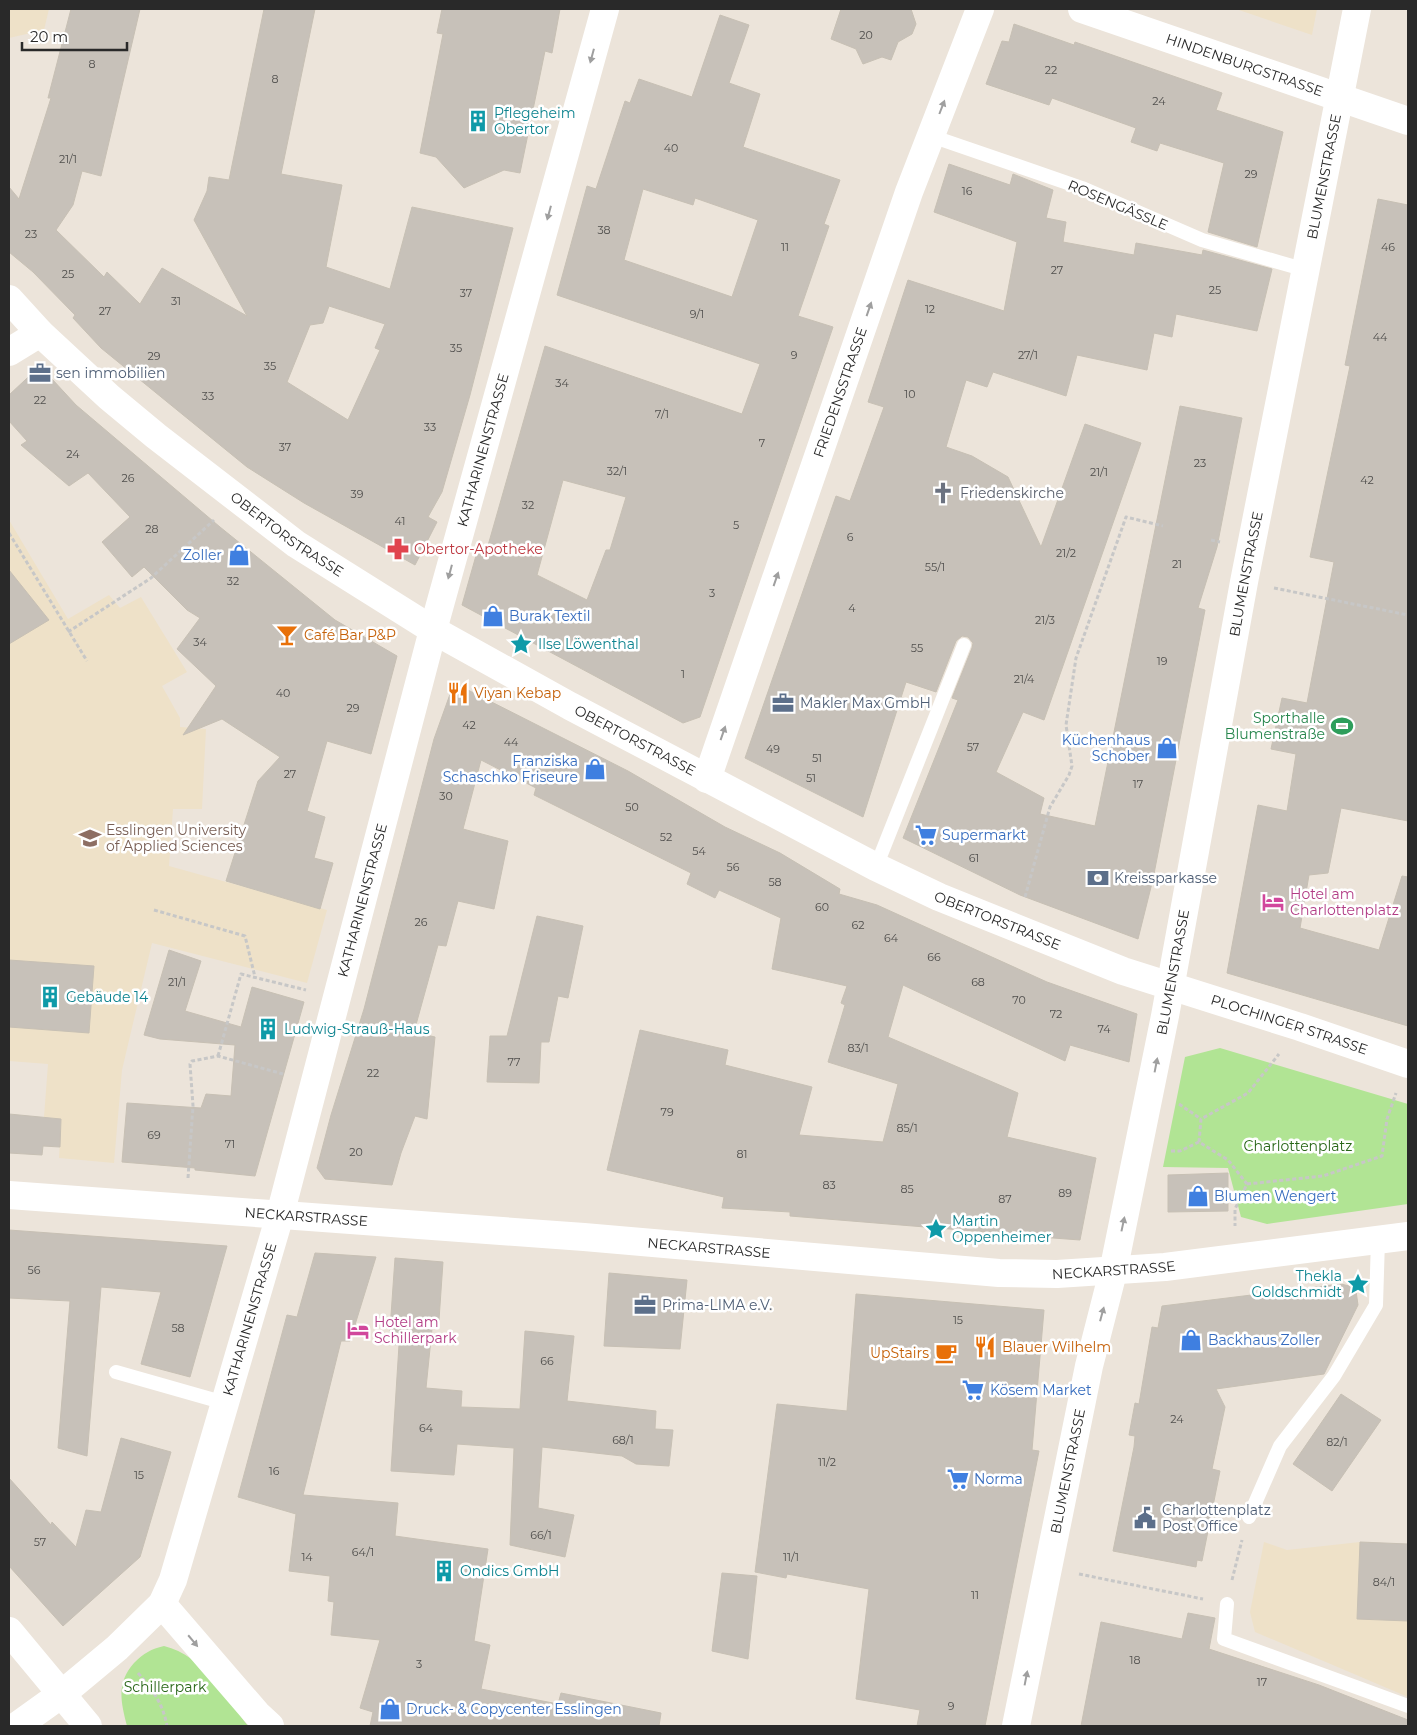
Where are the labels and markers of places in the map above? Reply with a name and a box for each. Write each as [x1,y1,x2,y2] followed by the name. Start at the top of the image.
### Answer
[494,104,576,138] place label: Pflegeheim Obertor
[465,108,491,134] building icon: Pflegeheim Obertor
[27,360,53,386] office icon: sen immobilien
[56,364,165,382] place label: sen immobilien
[930,480,956,506] church icon: Friedenskirche
[960,484,1064,502] place label: Friedenskirche
[385,536,411,562] pharmacy icon: Obertor-Apotheke
[414,540,543,558] place label: Obertor-Apotheke
[226,542,252,568] shop icon: Zoller
[183,546,222,564] place label: Zoller
[480,603,506,629] shop icon: Burak Textil
[509,607,591,625] place label: Burak Textil
[274,622,300,648] bar icon: Café Bar P&P
[304,626,396,644] place label: Café Bar P&P
[508,631,534,657] place icon: Ilse Löwenthal
[538,635,639,653] place label: Ilse Löwenthal
[445,680,471,706] restaurant icon: Viyan Kebap
[474,684,561,702] place label: Viyan Kebap
[770,690,796,716] office icon: Makler Max GmbH
[800,694,931,712] place label: Makler Max GmbH
[1225,709,1325,743] place label: Sporthalle Blumenstraße
[1329,713,1355,739] sports icon: Sporthalle Blumenstraße
[1062,731,1150,765] place label: Küchenhaus Schober
[1154,735,1180,761] shop icon: Küchenhaus Schober
[443,752,578,786] place label: Franziska Schaschko Friseure
[582,756,608,782] shop icon: Franziska Schaschko Friseure
[106,821,246,855] place label: Esslingen University of Applied Sciences
[913,822,939,848] supermarket icon: Supermarkt
[77,825,103,851] school or university icon: Esslingen University of Applied Sciences
[942,826,1026,844] place label: Supermarkt
[1085,865,1111,891] bank icon: Kreissparkasse
[1114,869,1217,887] place label: Kreissparkasse
[1290,885,1399,919] place label: Hotel am Charlottenplatz
[1260,889,1286,915] hotel icon: Hotel am Charlottenplatz
[37,984,63,1010] building icon: Gebäude 14
[66,988,149,1006] place label: Gebäude 14
[255,1016,281,1042] building icon: Ludwig-Strauß-Haus
[284,1020,430,1038] place label: Ludwig-Strauß-Haus
[1185,1183,1211,1209] shop icon: Blumen Wengert
[1214,1187,1337,1205] place label: Blumen Wengert
[952,1212,1052,1246] place label: Martin Oppenheimer
[923,1216,949,1242] place icon: Martin Oppenheimer
[1251,1267,1342,1301] place label: Thekla Goldschmidt
[1345,1271,1371,1297] place icon: Thekla Goldschmidt
[632,1292,658,1318] office icon: Prima-LIMA e.V.
[662,1296,772,1314] place label: Prima-LIMA e.V.
[374,1313,457,1347] place label: Hotel am Schillerpark
[345,1317,371,1343] hotel icon: Hotel am Schillerpark
[1178,1327,1204,1353] shop icon: Backhaus Zoller
[1208,1331,1320,1349] place label: Backhaus Zoller
[972,1334,998,1360] restaurant icon: Blauer Wilhelm
[1002,1338,1111,1356] place label: Blauer Wilhelm
[933,1340,959,1366] cafe icon: UpStairs
[870,1344,929,1362] place label: UpStairs
[960,1377,986,1403] supermarket icon: Kösem Market
[990,1381,1092,1399] place label: Kösem Market
[945,1466,971,1492] supermarket icon: Norma
[974,1470,1023,1488] place label: Norma
[1162,1501,1271,1535] place label: Charlottenplatz Post Office
[1132,1505,1158,1531] public building icon: Charlottenplatz Post Office
[431,1558,457,1584] building icon: Ondics GmbH
[460,1562,559,1580] place label: Ondics GmbH
[377,1696,403,1722] shop icon: Druck- & Copycenter Esslingen
[406,1700,622,1718] place label: Druck- & Copycenter Esslingen

